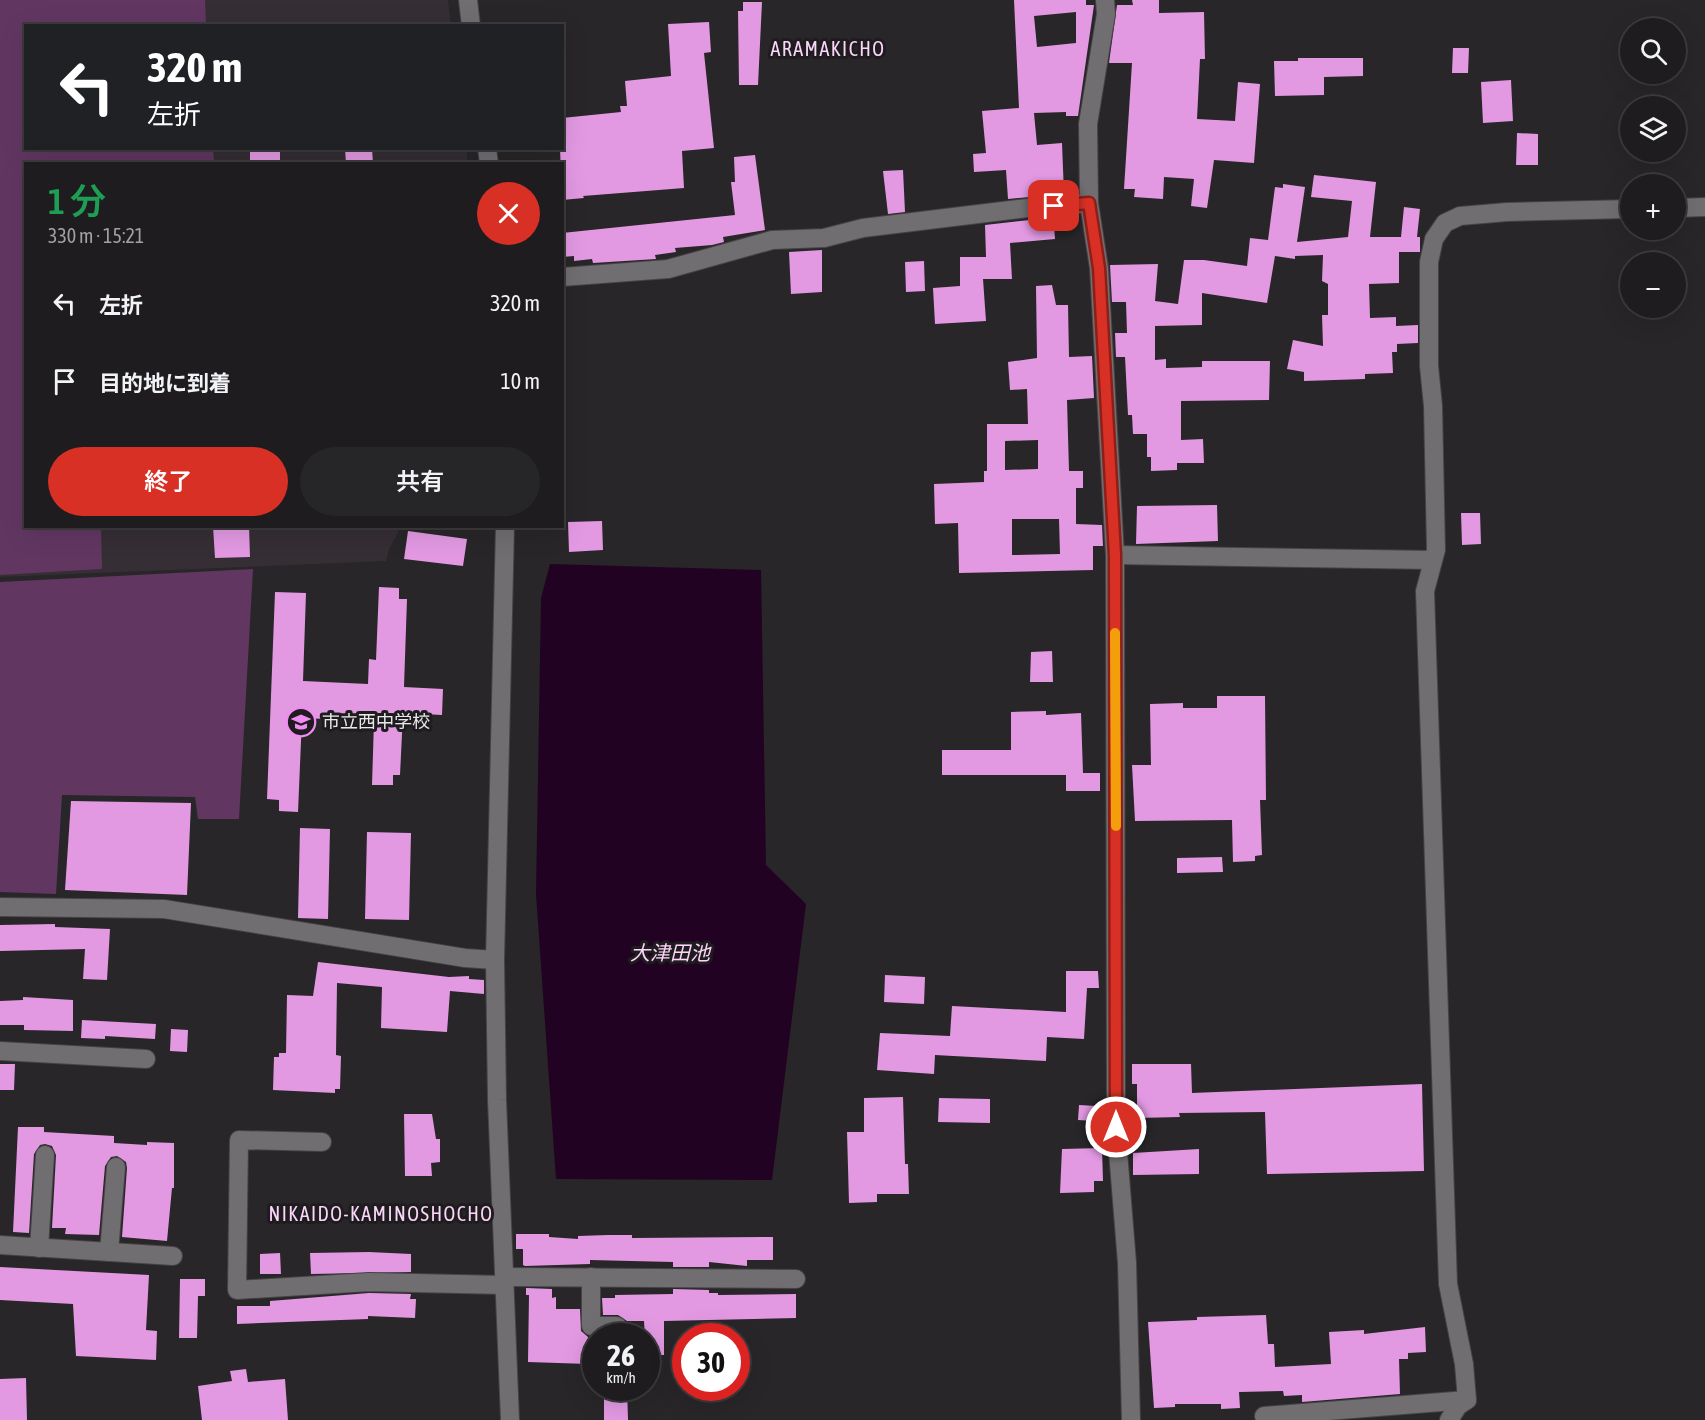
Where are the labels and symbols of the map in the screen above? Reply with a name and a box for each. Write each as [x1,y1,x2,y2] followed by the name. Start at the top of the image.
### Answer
[771,37,886,60] district label: ARAMAKICHO
[1028,180,1079,231] pin
[285,706,317,738] school or university icon: 市立西中学校
[322,711,430,732] place label: 市立西中学校
[630,941,712,964] water label: 大津田池
[1084,1095,1148,1159] position arrow
[268,1202,494,1225] district label: NIKAIDO-KAMINOSHOCHO
[672,1323,750,1401] speed limit sign: 30

